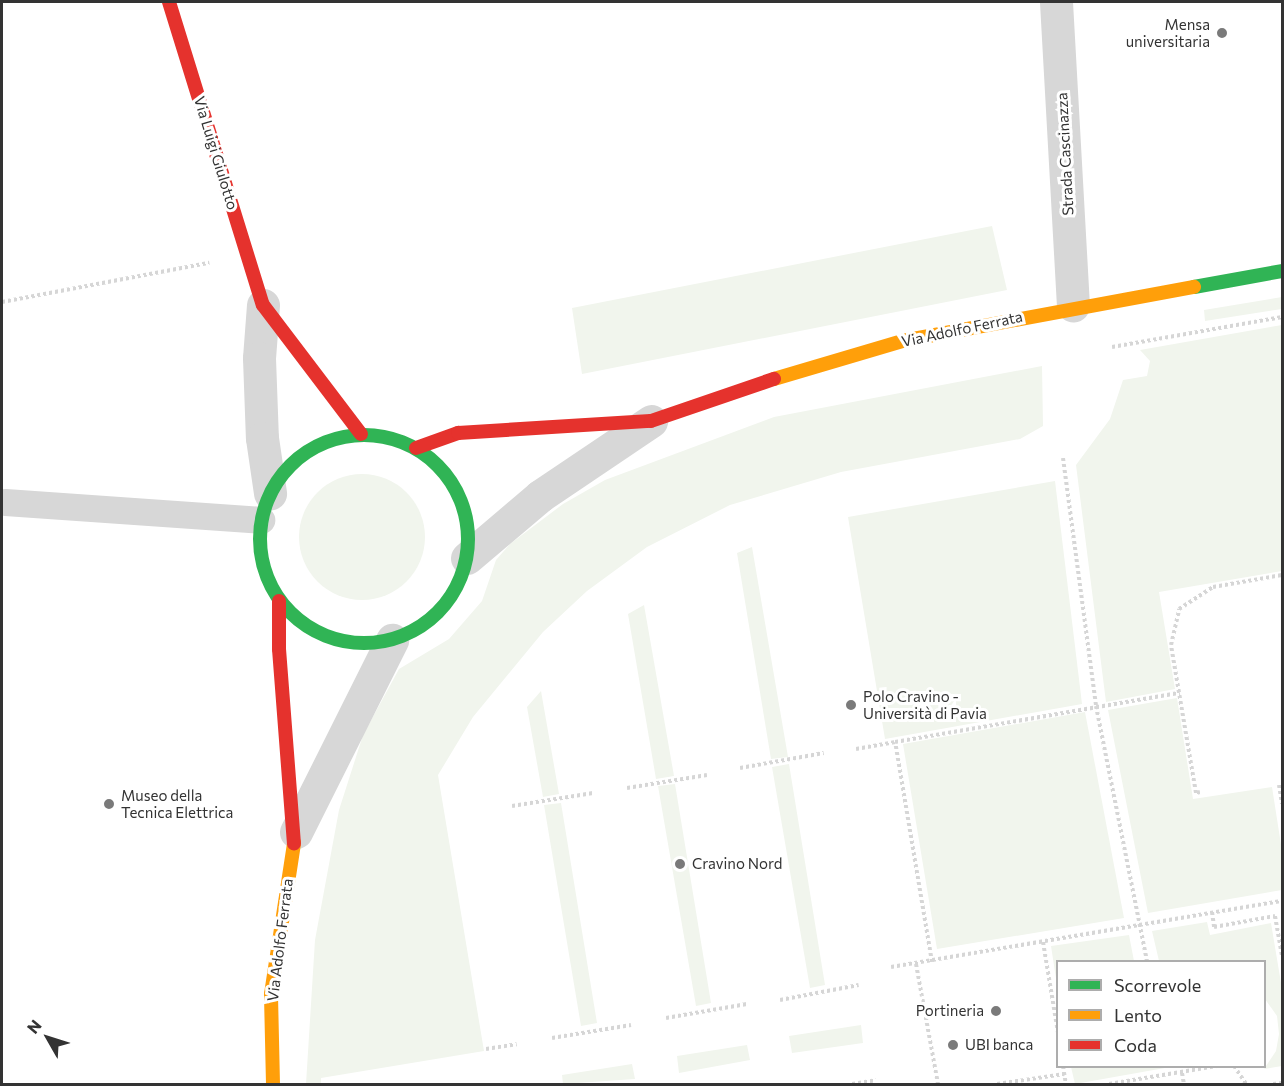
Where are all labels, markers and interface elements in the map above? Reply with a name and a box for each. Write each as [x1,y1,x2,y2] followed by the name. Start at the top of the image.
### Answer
[1126,15,1210,50] place label: Mensa universitaria
[1215,26,1229,40] marker: Mensa universitaria
[1053,92,1077,216] street label: Strada Cascinazza
[190,94,242,212] street label: Via Luigi Giulotto
[900,307,1024,351] street label: Via Adolfo Ferrata
[863,687,987,722] place label: Polo Cravino - Università di Pavia
[844,698,858,712] marker: Polo Cravino - Università di Pavia
[121,786,233,821] place label: Museo della Tecnica Elettrica
[102,797,116,811] marker: Museo della Tecnica Elettrica
[692,855,782,873] place label: Cravino Nord
[673,857,687,871] marker: Cravino Nord
[264,878,296,1002] street label: Via Adolfo Ferrata
[1056,960,1266,1068] legend
[1114,974,1201,996] text: Scorrevole
[916,1002,984,1020] place label: Portineria
[989,1004,1003,1018] marker: Portineria
[1114,1004,1162,1026] text: Lento
[18,1008,78,1068] north arrow
[22,1016,45,1037] text: N
[1114,1034,1157,1056] text: Coda
[965,1036,1033,1054] place label: UBI banca
[946,1038,960,1052] marker: UBI banca

